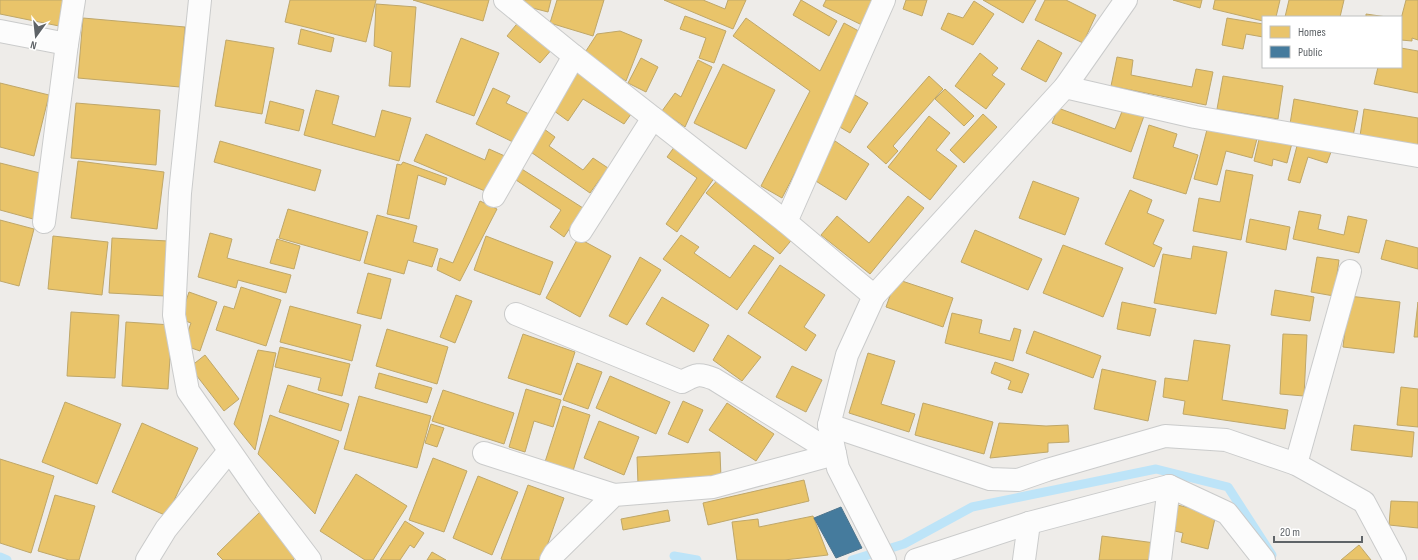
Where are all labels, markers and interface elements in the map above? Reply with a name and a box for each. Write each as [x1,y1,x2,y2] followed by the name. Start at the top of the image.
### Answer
[16,16,56,56] north arrow
[1262,16,1402,68] legend
[1298,25,1326,40] text: Homes
[29,38,38,52] text: N
[1298,45,1323,60] text: Public
[1274,518,1362,544] scale bar
[1280,525,1300,540] text: 20 m

